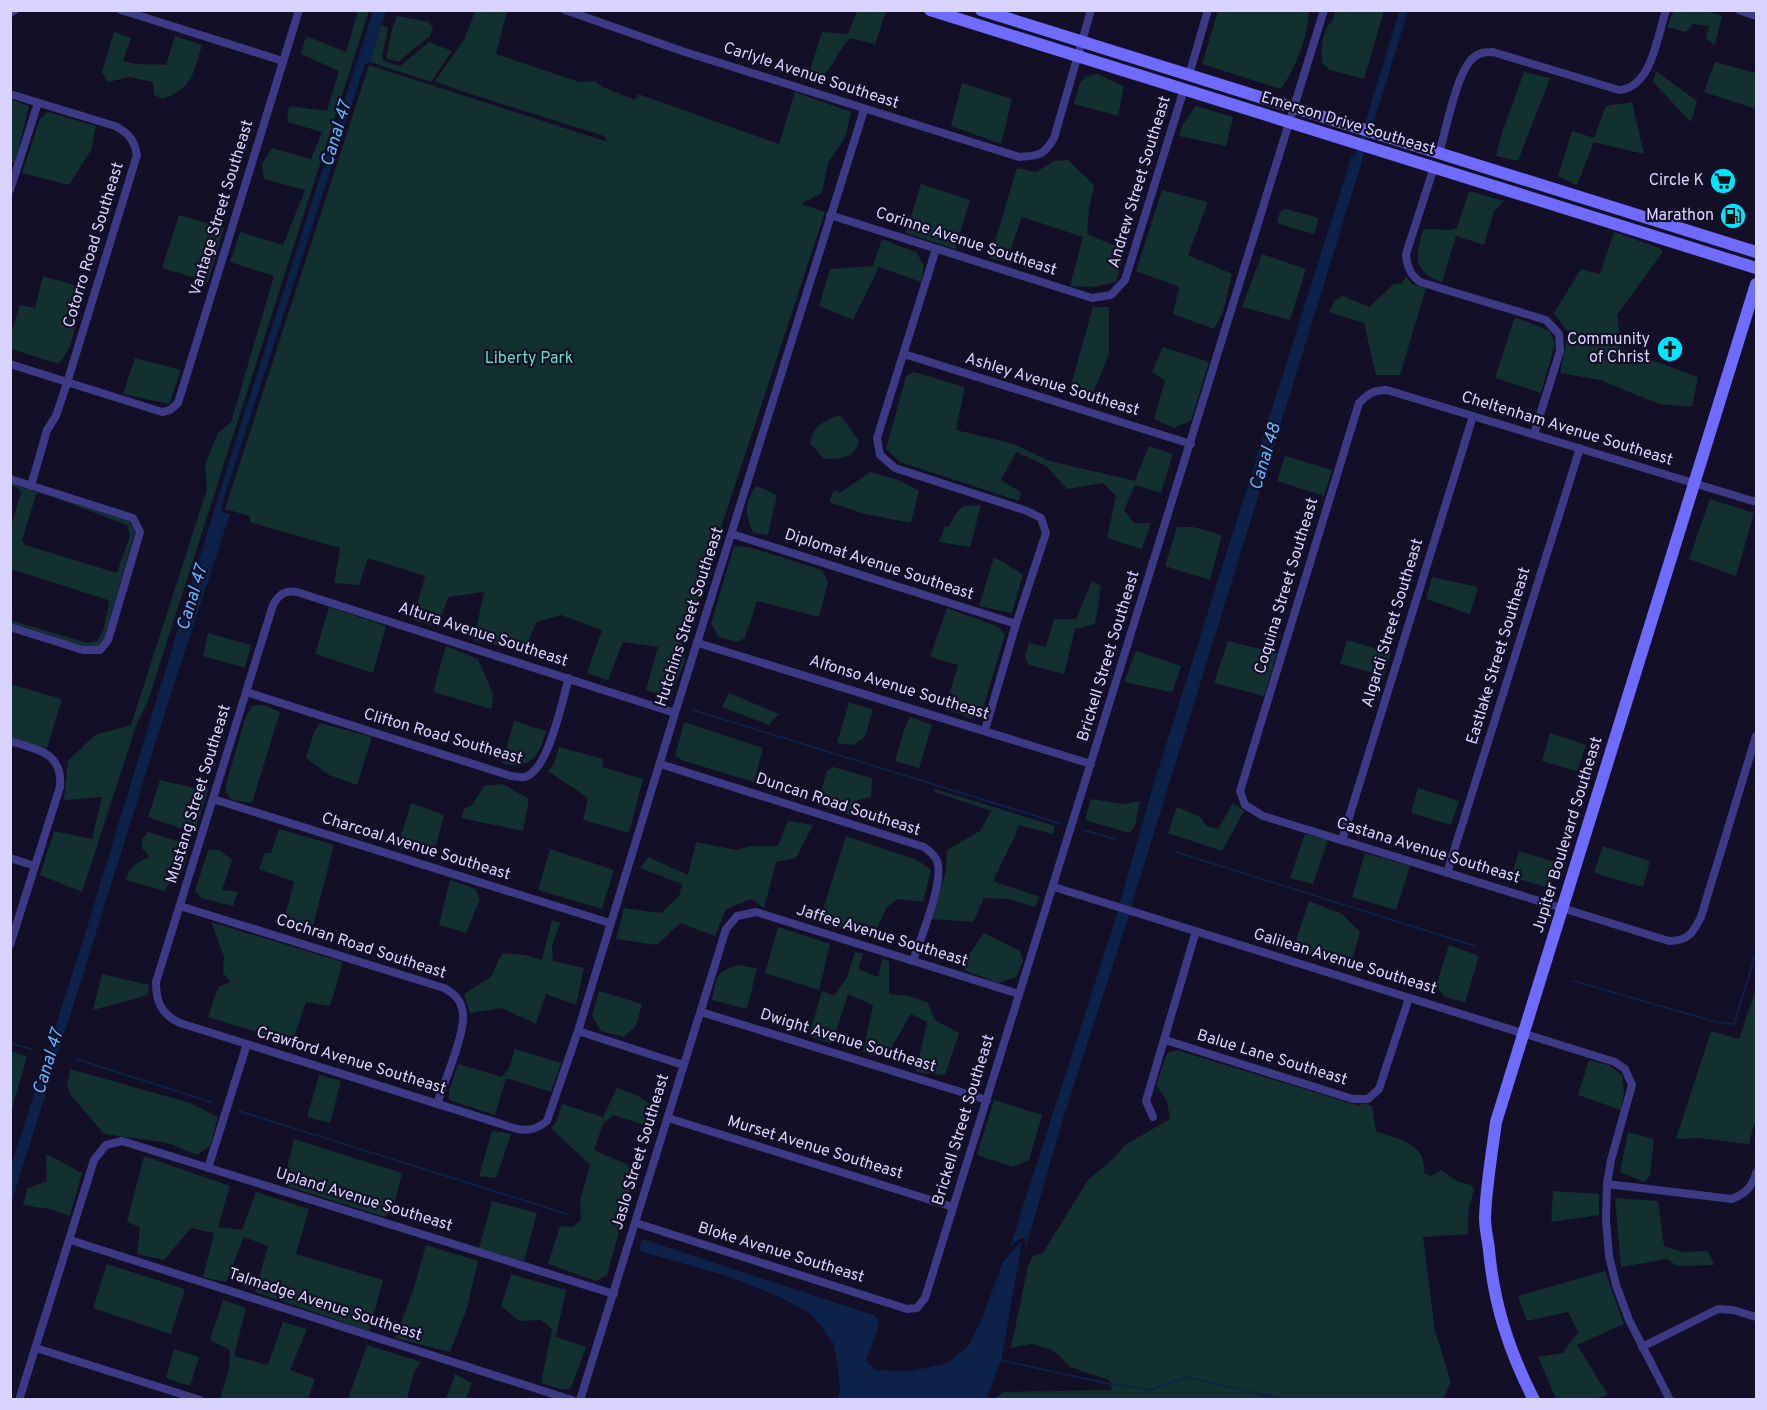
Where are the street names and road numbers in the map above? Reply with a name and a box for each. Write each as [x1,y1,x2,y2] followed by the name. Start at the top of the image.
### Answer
[721,38,901,114] street label: Carlyle Avenue Southeast
[1258,88,1438,160] street label: Emerson Drive Southeast
[1104,94,1176,270] street label: Andrew Street Southeast
[186,118,258,298] street label: Vantage Street Southeast
[59,160,129,330] street label: Cotorro Road Southeast
[873,203,1059,281] street label: Corinne Avenue Southeast
[962,349,1142,421] street label: Ashley Avenue Southeast
[1459,387,1675,471] street label: Cheltenham Avenue Southeast
[1251,495,1323,677] street label: Coquina Street Southeast
[651,525,729,709] street label: Hutchins Street Southeast
[782,525,976,605] street label: Diplomat Avenue Southeast
[1358,536,1428,710] street label: Algardi Street Southeast
[1462,565,1536,747] street label: Eastlake Street Southeast
[1073,568,1145,744] street label: Brickell Street Southeast
[396,598,570,672] street label: Altura Avenue Southeast
[807,651,991,725] street label: Alfonso Avenue Southeast
[162,702,236,886] street label: Mustang Street Southeast
[361,705,525,769] street label: Clifton Road Southeast
[1529,734,1607,936] street label: Jupiter Boulevard Southeast
[753,769,923,841] street label: Duncan Road Southeast
[319,809,513,885] street label: Charcoal Avenue Southeast
[1334,814,1522,888] street label: Castana Avenue Southeast
[794,900,970,972] street label: Jaffee Avenue Southeast
[274,910,448,984] street label: Cochran Road Southeast
[1251,925,1439,999] street label: Galilean Avenue Southeast
[758,1005,938,1077] street label: Dwight Avenue Southeast
[254,1023,448,1099] street label: Crawford Avenue Southeast
[1194,1026,1350,1090] street label: Balue Lane Southeast
[928,1032,1000,1208] street label: Brickell Street Southeast
[608,1072,674,1232] street label: Jaslo Street Southeast
[725,1112,905,1184] street label: Murset Avenue Southeast
[273,1164,455,1236] street label: Upland Avenue Southeast
[695,1218,867,1288] street label: Bloke Avenue Southeast
[226,1264,424,1346] street label: Talmadge Avenue Southeast

